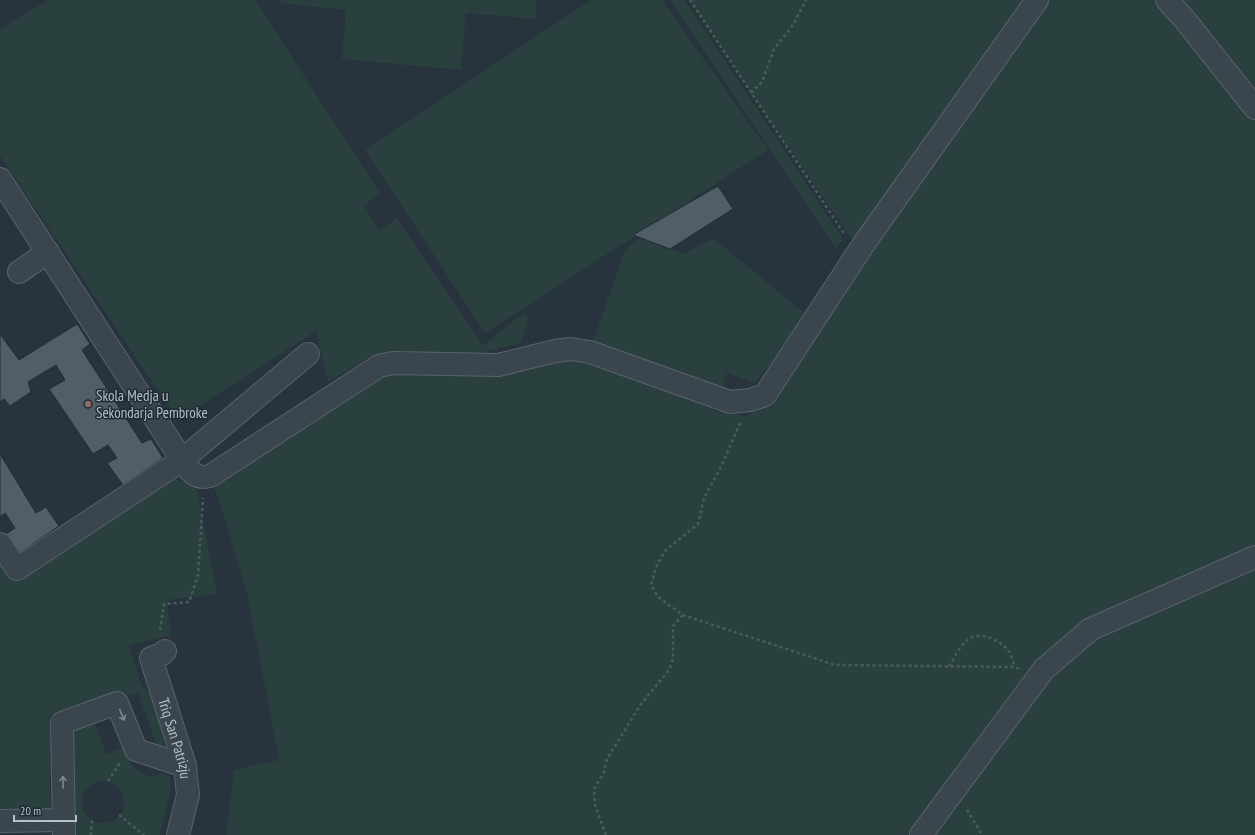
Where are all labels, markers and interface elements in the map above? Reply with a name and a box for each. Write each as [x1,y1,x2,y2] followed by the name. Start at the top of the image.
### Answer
[96,386,208,422] place label: Skola Medja u Sekondarja Pembroke
[83,399,93,409] marker: Skola Medja u Sekondarja Pembroke
[155,695,196,780] street label: Triq San Patrizju
[119,708,126,720] one-way arrow
[60,776,67,789] one-way arrow
[14,797,76,823] scale bar
[20,803,41,818] text: 20 m

